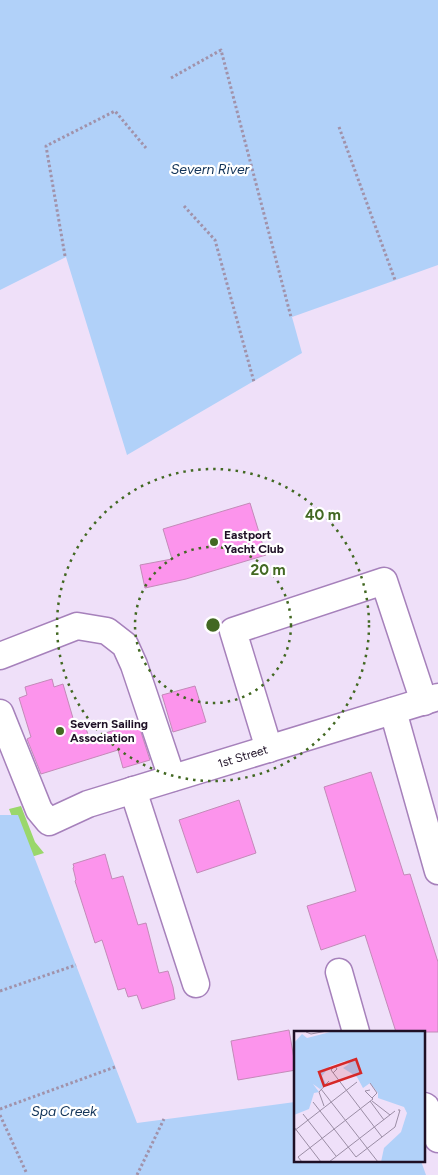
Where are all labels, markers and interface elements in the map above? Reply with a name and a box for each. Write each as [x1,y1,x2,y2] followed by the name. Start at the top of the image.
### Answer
[171,161,251,178] water label: Severn River
[305,506,341,524] text: 40 m
[224,528,284,556] place label: Eastport Yacht Club
[208,536,220,548] marker: Eastport Yacht Club
[250,561,286,579] text: 20 m
[204,616,222,634] centre of rings
[70,717,148,745] place label: Severn Sailing Association
[54,725,66,737] marker: Severn Sailing Association
[216,742,270,771] street label: 1st Street
[294,1031,426,1162] inset map
[31,1103,98,1120] water label: Spa Creek

